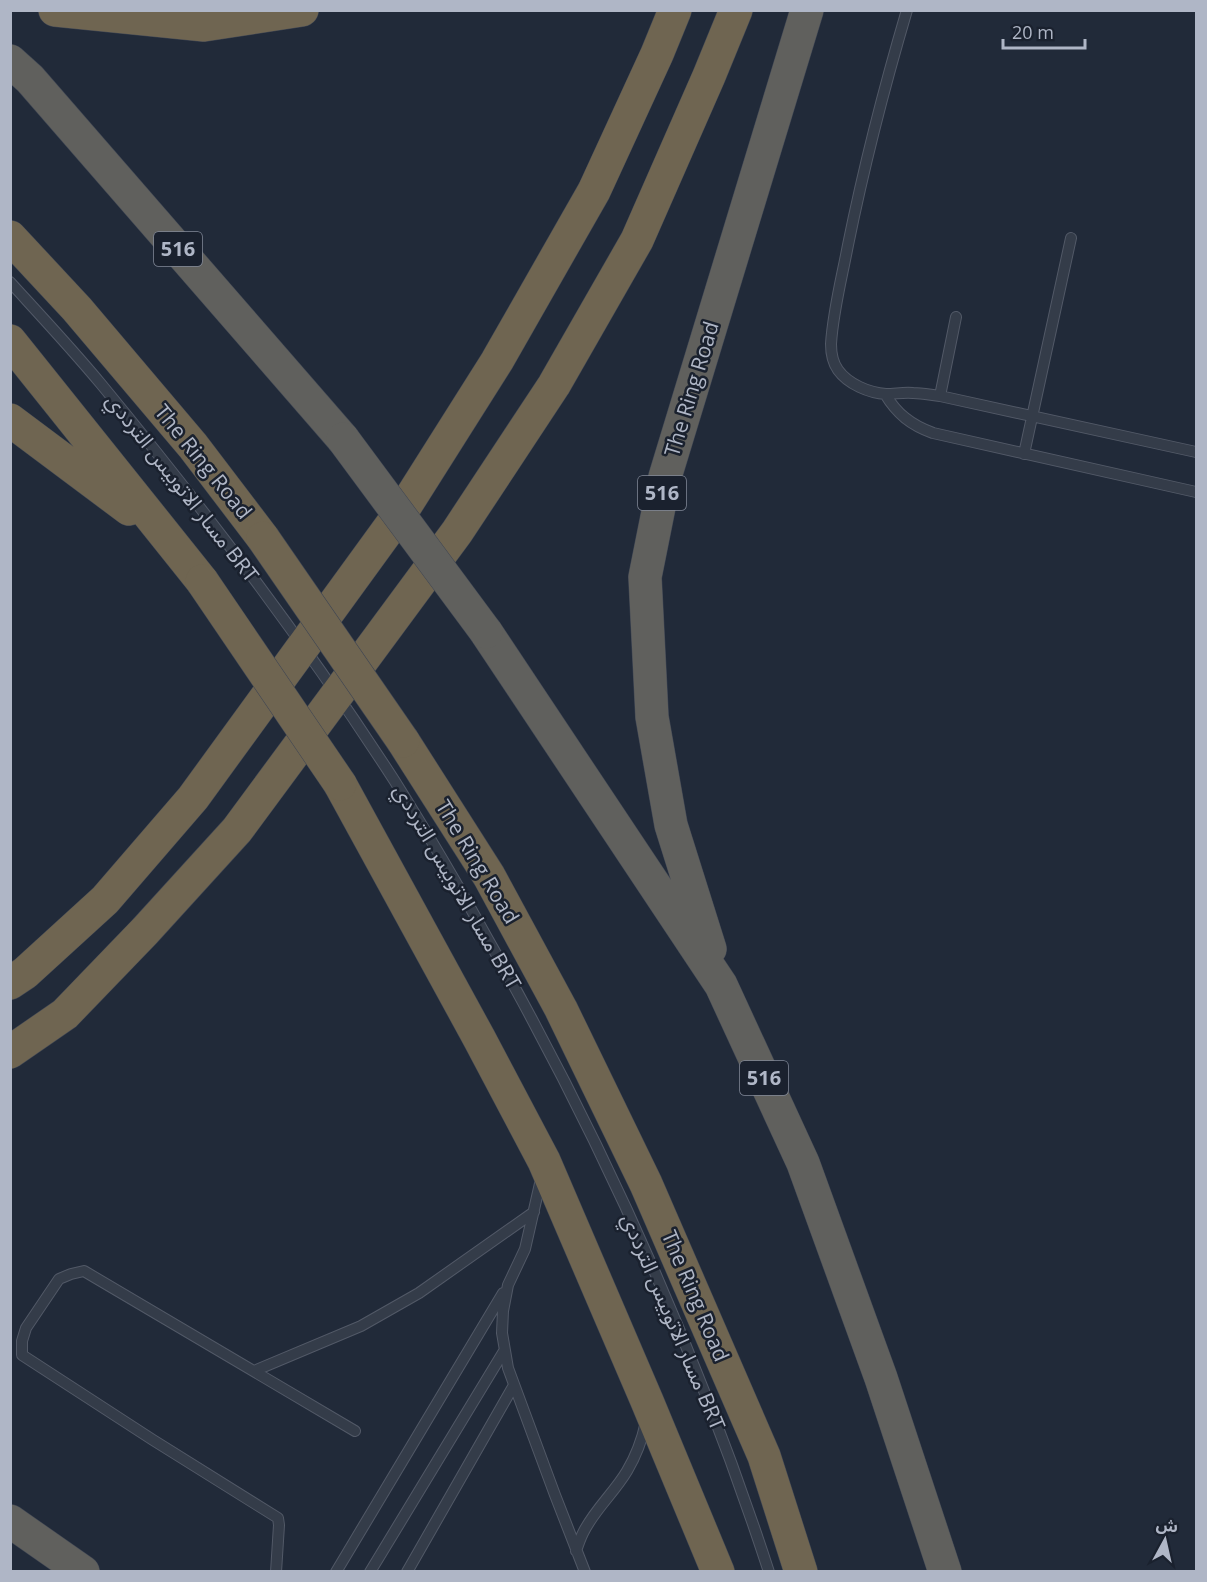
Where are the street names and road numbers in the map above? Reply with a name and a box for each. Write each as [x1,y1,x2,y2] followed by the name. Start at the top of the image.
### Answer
[154,232,202,266] road number: 516
[657,318,725,460] street label: The Ring Road
[98,387,266,590] street label: مسار الاتوبيس الترددي BRT
[149,398,259,525] street label: The Ring Road
[638,476,686,510] road number: 516
[385,779,528,996] street label: مسار الاتوبيس الترددي BRT
[430,794,526,929] street label: The Ring Road
[740,1061,788,1095] road number: 516
[613,1209,732,1436] street label: مسار الاتوبيس الترددي BRT
[656,1226,736,1365] street label: The Ring Road

